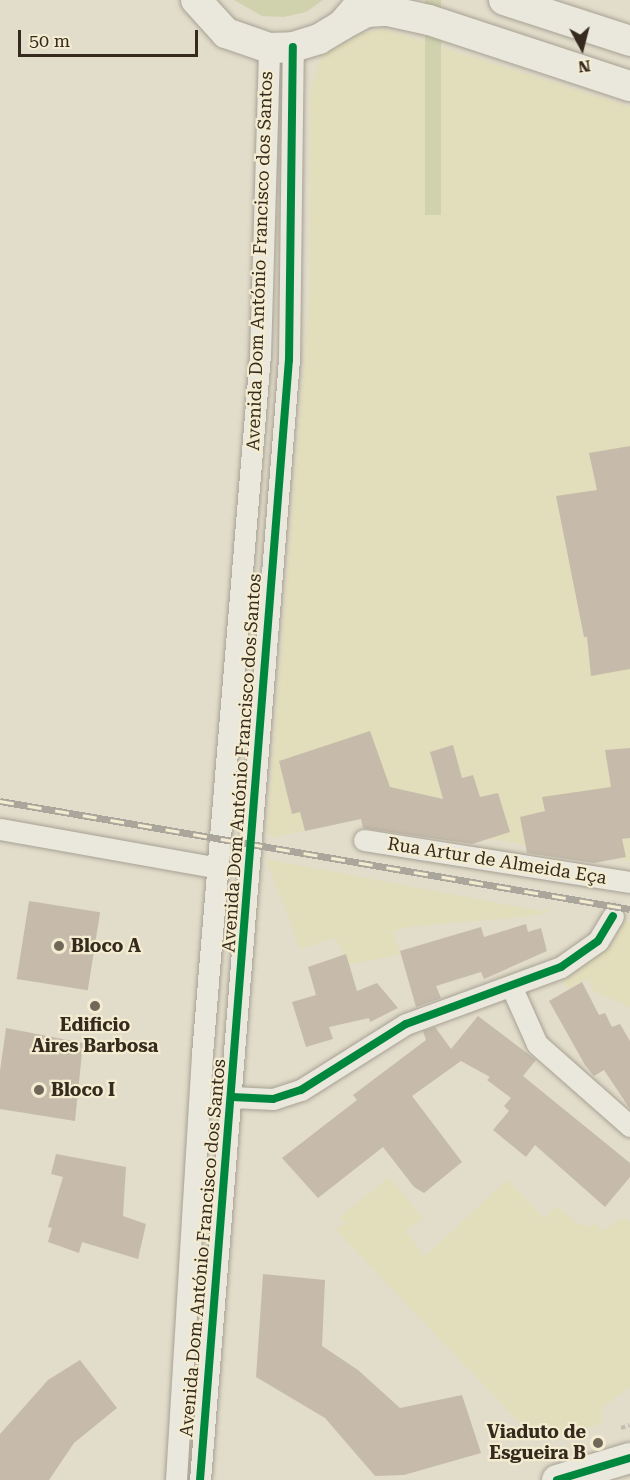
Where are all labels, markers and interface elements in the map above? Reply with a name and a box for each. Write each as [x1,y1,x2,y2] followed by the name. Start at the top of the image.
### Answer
[21,18,201,56] scale bar
[552,18,612,78] north arrow
[29,30,70,51] text: 50 m
[577,56,592,77] text: N
[243,71,277,451] street label: Avenida Dom António Francisco dos Santos
[218,573,266,953] street label: Avenida Dom António Francisco dos Santos
[386,833,608,889] street label: Rua Artur de Almeida Eça
[71,935,141,957] place label: Bloco A
[52,939,66,953] marker: Bloco A
[88,999,102,1013] marker: Edificio Aires Barbosa
[32,1015,158,1058] place label: Edificio Aires Barbosa
[176,1058,230,1438] street label: Avenida Dom António Francisco dos Santos
[51,1079,115,1101] place label: Bloco I
[32,1083,46,1097] marker: Bloco I
[487,1422,586,1464] place label: Viaduto de Esgueira B
[591,1436,605,1450] marker: Viaduto de Esgueira B

